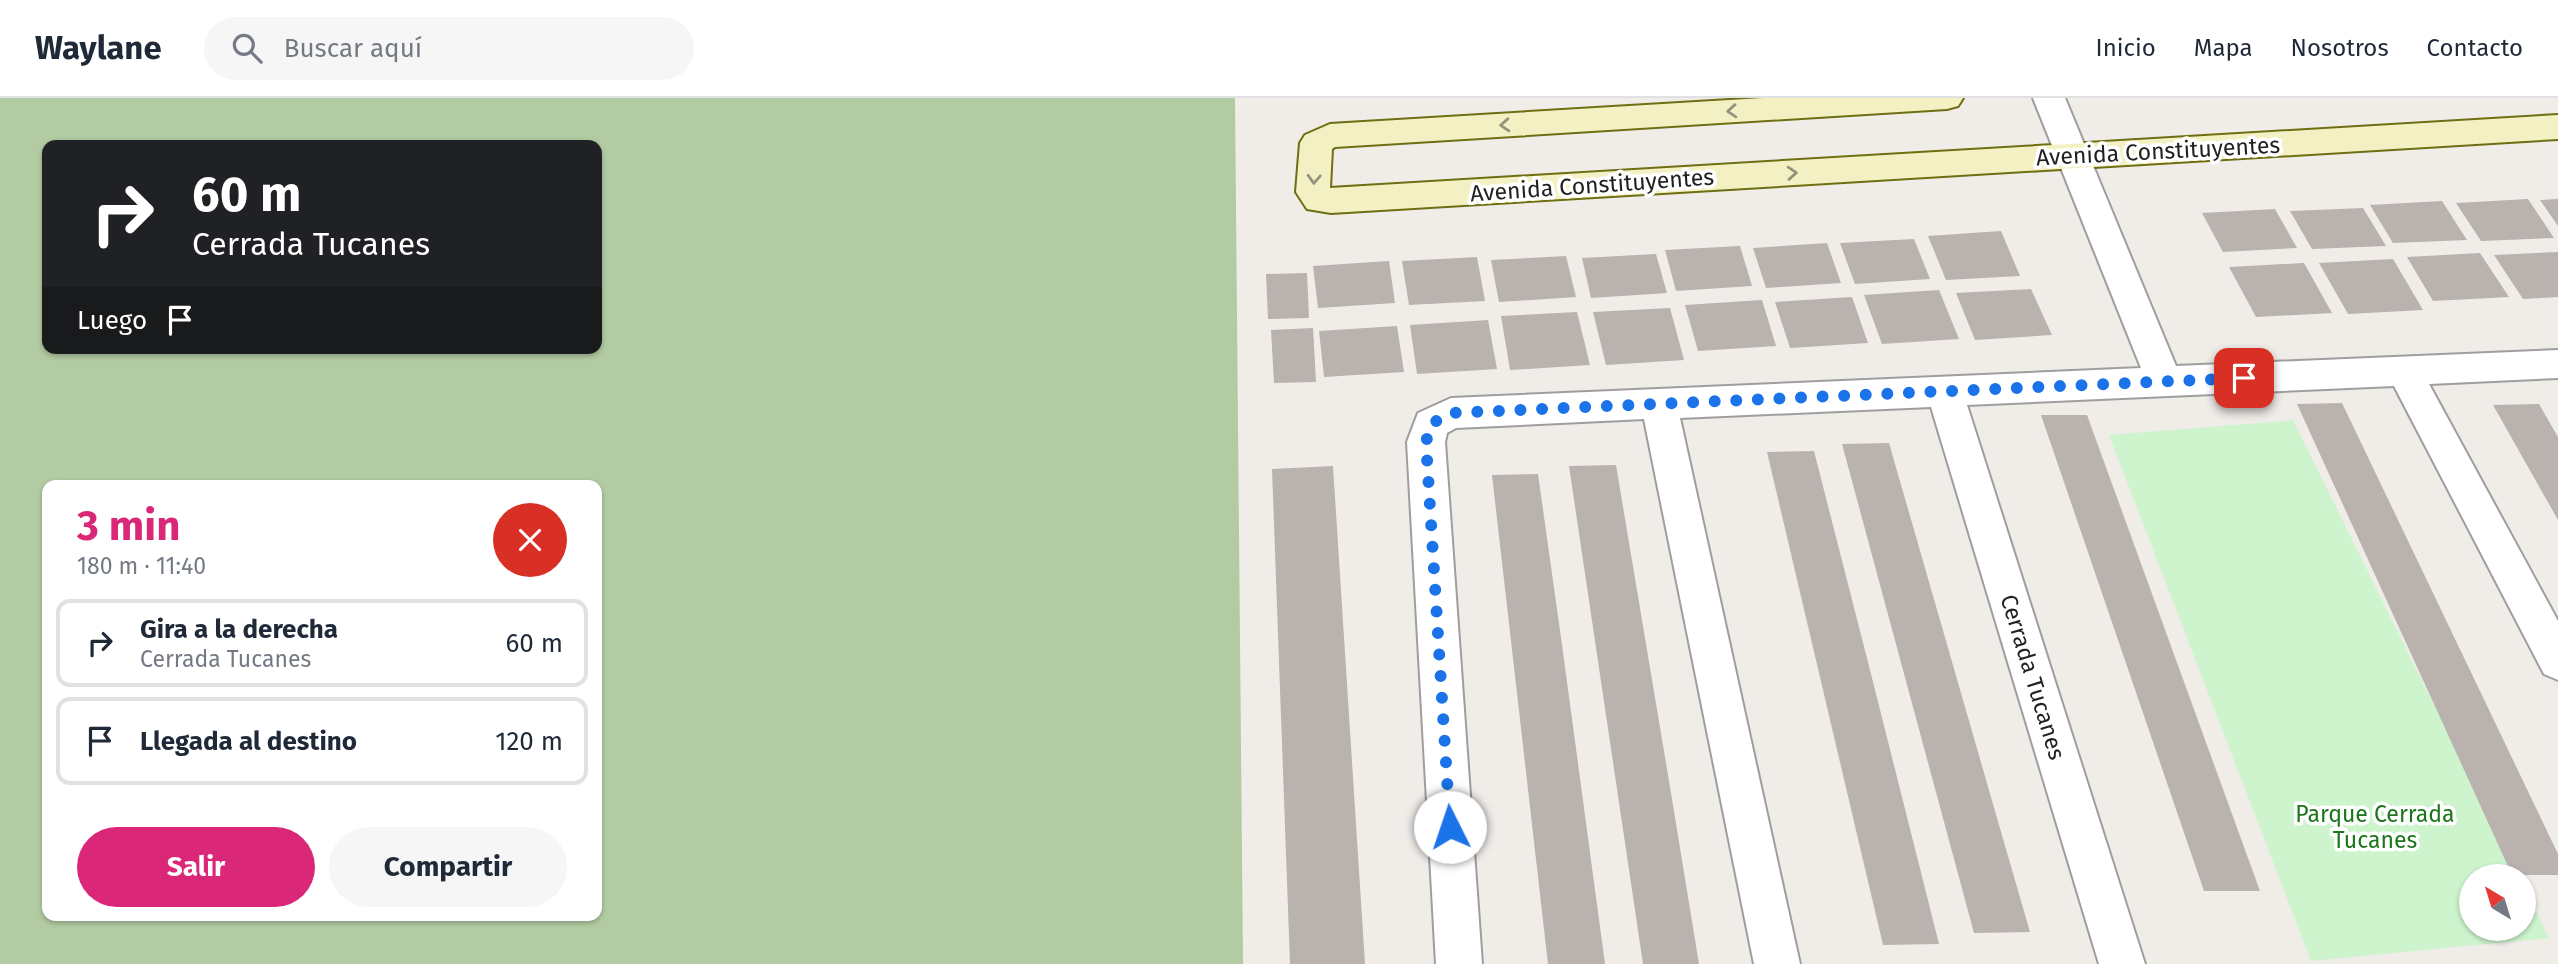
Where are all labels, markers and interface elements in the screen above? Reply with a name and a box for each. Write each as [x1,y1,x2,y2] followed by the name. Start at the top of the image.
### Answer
[204,17,694,80] search box
[35,28,162,68] text: Waylane
[228,29,266,67] icon: search
[284,33,422,64] text: Buscar aquí
[2096,34,2156,62] text: Inicio
[2194,34,2253,62] text: Mapa
[2291,34,2389,62] text: Nosotros
[2427,34,2523,62] text: Contacto
[1727,104,1738,119] one-way arrow
[1500,118,1511,133] one-way arrow
[2035,131,2281,171] street label: Avenida Constituyentes
[1469,163,1715,207] street label: Avenida Constituyentes
[192,165,301,224] text: 60 m
[1787,166,1798,181] one-way arrow
[77,168,168,259] icon: right
[1307,174,1322,185] one-way arrow
[192,225,430,263] text: Cerrada Tucanes
[161,301,199,339] icon: arrive
[77,305,147,336] text: Luego
[2214,348,2274,408] pin
[2225,359,2263,397] icon: arrive
[77,501,180,551] text: 3 min
[493,503,567,577] button: close
[77,552,206,580] text: 180 m · 11:40
[1995,591,2071,763] street label: Cerrada Tucanes
[140,614,338,645] text: Gira a la derecha
[81,624,119,662] icon: right
[505,628,563,659] text: 60 m
[140,645,311,673] text: Cerrada Tucanes
[81,722,119,760] icon: arrive
[140,726,357,757] text: Llegada al destino
[495,726,563,757] text: 120 m
[1413,790,1487,864] position arrow
[2295,800,2455,854] park label: Parque Cerrada Tucanes
[77,827,315,907] button: Salir
[329,827,567,907] button: Compartir
[2459,864,2536,942] north arrow
[2459,864,2536,941] map controls

